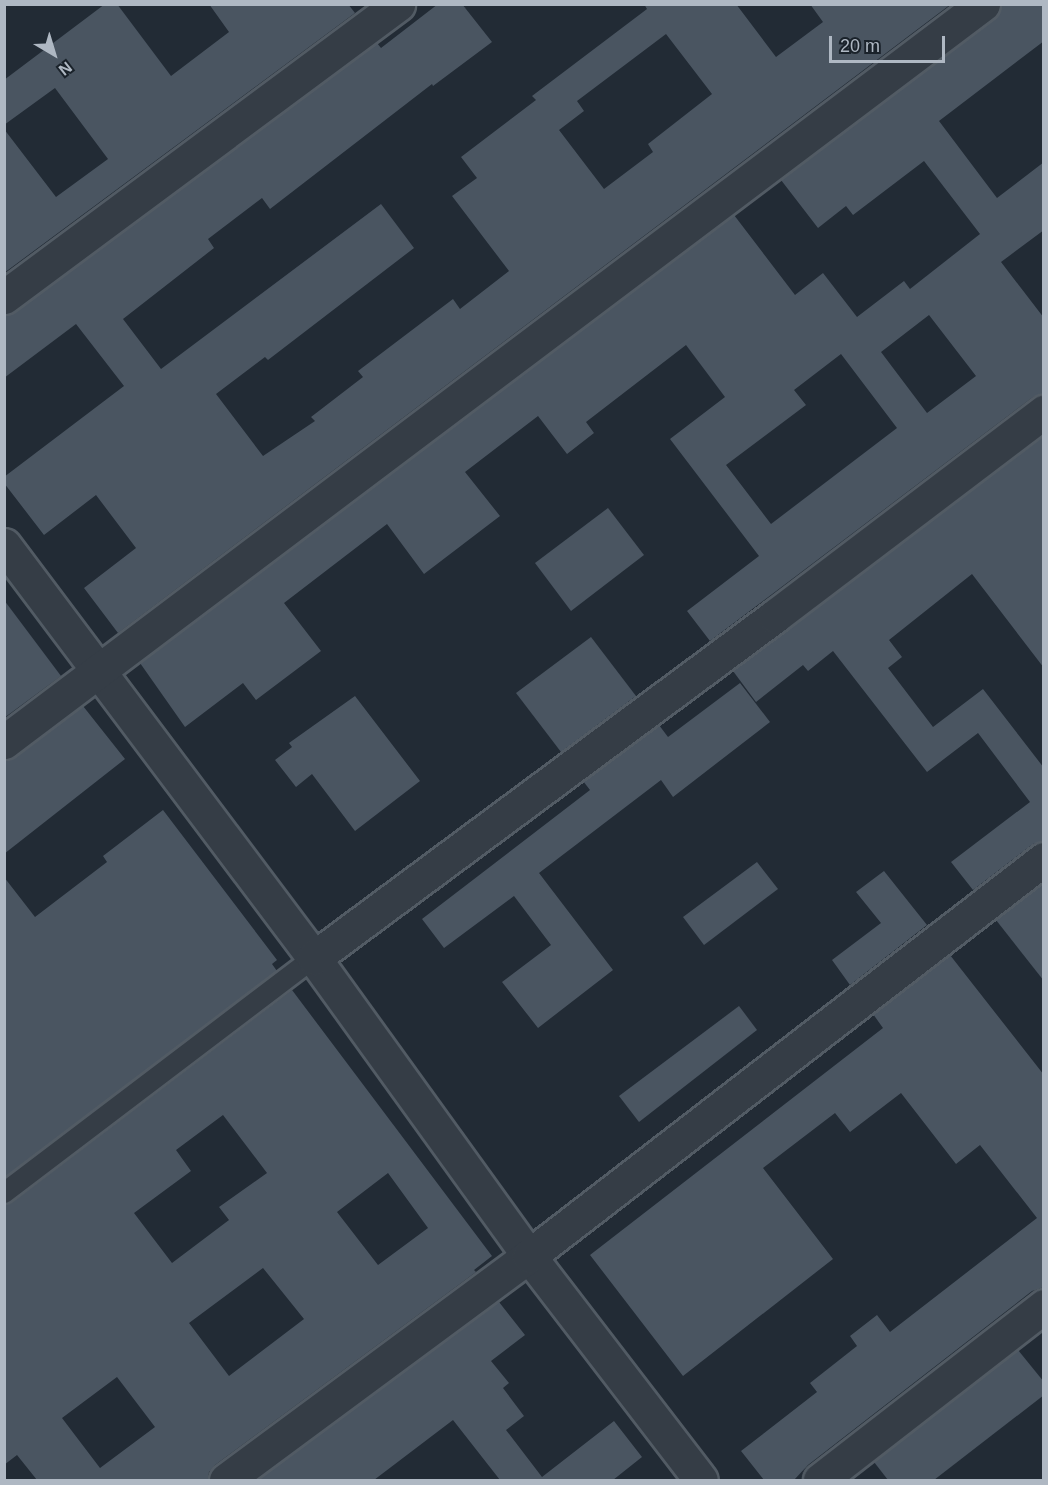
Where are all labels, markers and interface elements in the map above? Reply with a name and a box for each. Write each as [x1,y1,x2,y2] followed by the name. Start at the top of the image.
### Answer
[24,24,84,84] north arrow
[832,24,948,62] scale bar
[840,36,880,56] text: 20 m
[56,58,75,79] text: N

